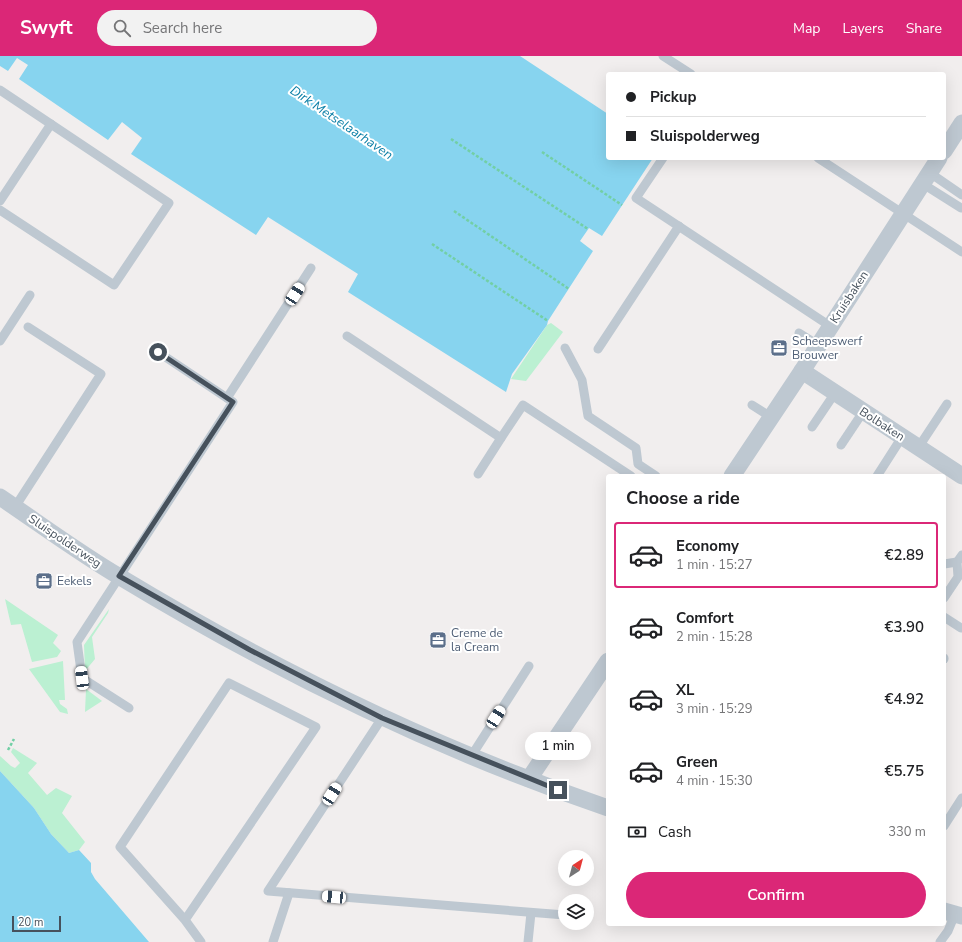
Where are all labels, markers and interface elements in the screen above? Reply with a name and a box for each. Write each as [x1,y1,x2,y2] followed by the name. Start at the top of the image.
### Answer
[97,10,377,46] search box
[20,15,73,41] text: Swyft
[111,17,133,39] icon: search
[143,18,222,38] text: Search here
[793,19,820,38] text: Map
[842,19,884,38] text: Layers
[906,19,942,38] text: Share
[287,82,396,164] water label: Dirk Metselaarhaven
[650,87,696,107] text: Pickup
[650,126,760,146] text: Sluispolderweg
[826,268,872,326] street label: Kruisbaken
[283,281,307,307] car
[792,333,863,363] place label: Scheepswerf Brouwer
[769,338,789,358] office icon: Scheepswerf Brouwer
[149,343,167,361] route start
[856,403,908,445] street label: Bolbaken
[626,486,740,510] text: Choose a ride
[25,511,105,571] street label: Sluispolderweg
[676,536,739,556] text: Economy
[628,537,664,573] icon: car
[884,545,924,565] text: €2.89
[676,556,752,574] text: 1 min · 15:27
[34,571,54,591] office icon: Eekels
[57,573,92,589] place label: Eekels
[676,608,733,628] text: Comfort
[628,609,664,645] icon: car
[884,617,924,637] text: €3.90
[451,625,503,655] place label: Creme de la Cream
[676,628,752,646] text: 2 min · 15:28
[428,630,448,650] office icon: Creme de la Cream
[75,665,89,691] car
[676,680,695,700] text: XL
[628,681,664,717] icon: car
[884,689,924,709] text: €4.92
[676,700,752,718] text: 3 min · 15:29
[485,704,507,730] car
[525,732,591,760] callout: 1 min
[541,737,575,755] text: 1 min
[676,752,718,772] text: Green
[628,753,664,789] icon: car
[884,761,924,781] text: €5.75
[676,772,752,790] text: 4 min · 15:30
[320,781,344,807] car
[549,781,567,799] route end
[626,821,648,843] icon: cash
[658,822,692,842] text: Cash
[888,823,926,841] text: 330 m
[558,850,594,886] north arrow
[558,850,594,930] map controls
[626,872,926,918] button: Confirm
[322,890,346,904] car
[558,894,594,930] button: layers
[12,914,61,933] scale bar
[18,915,43,930] text: 20 m

